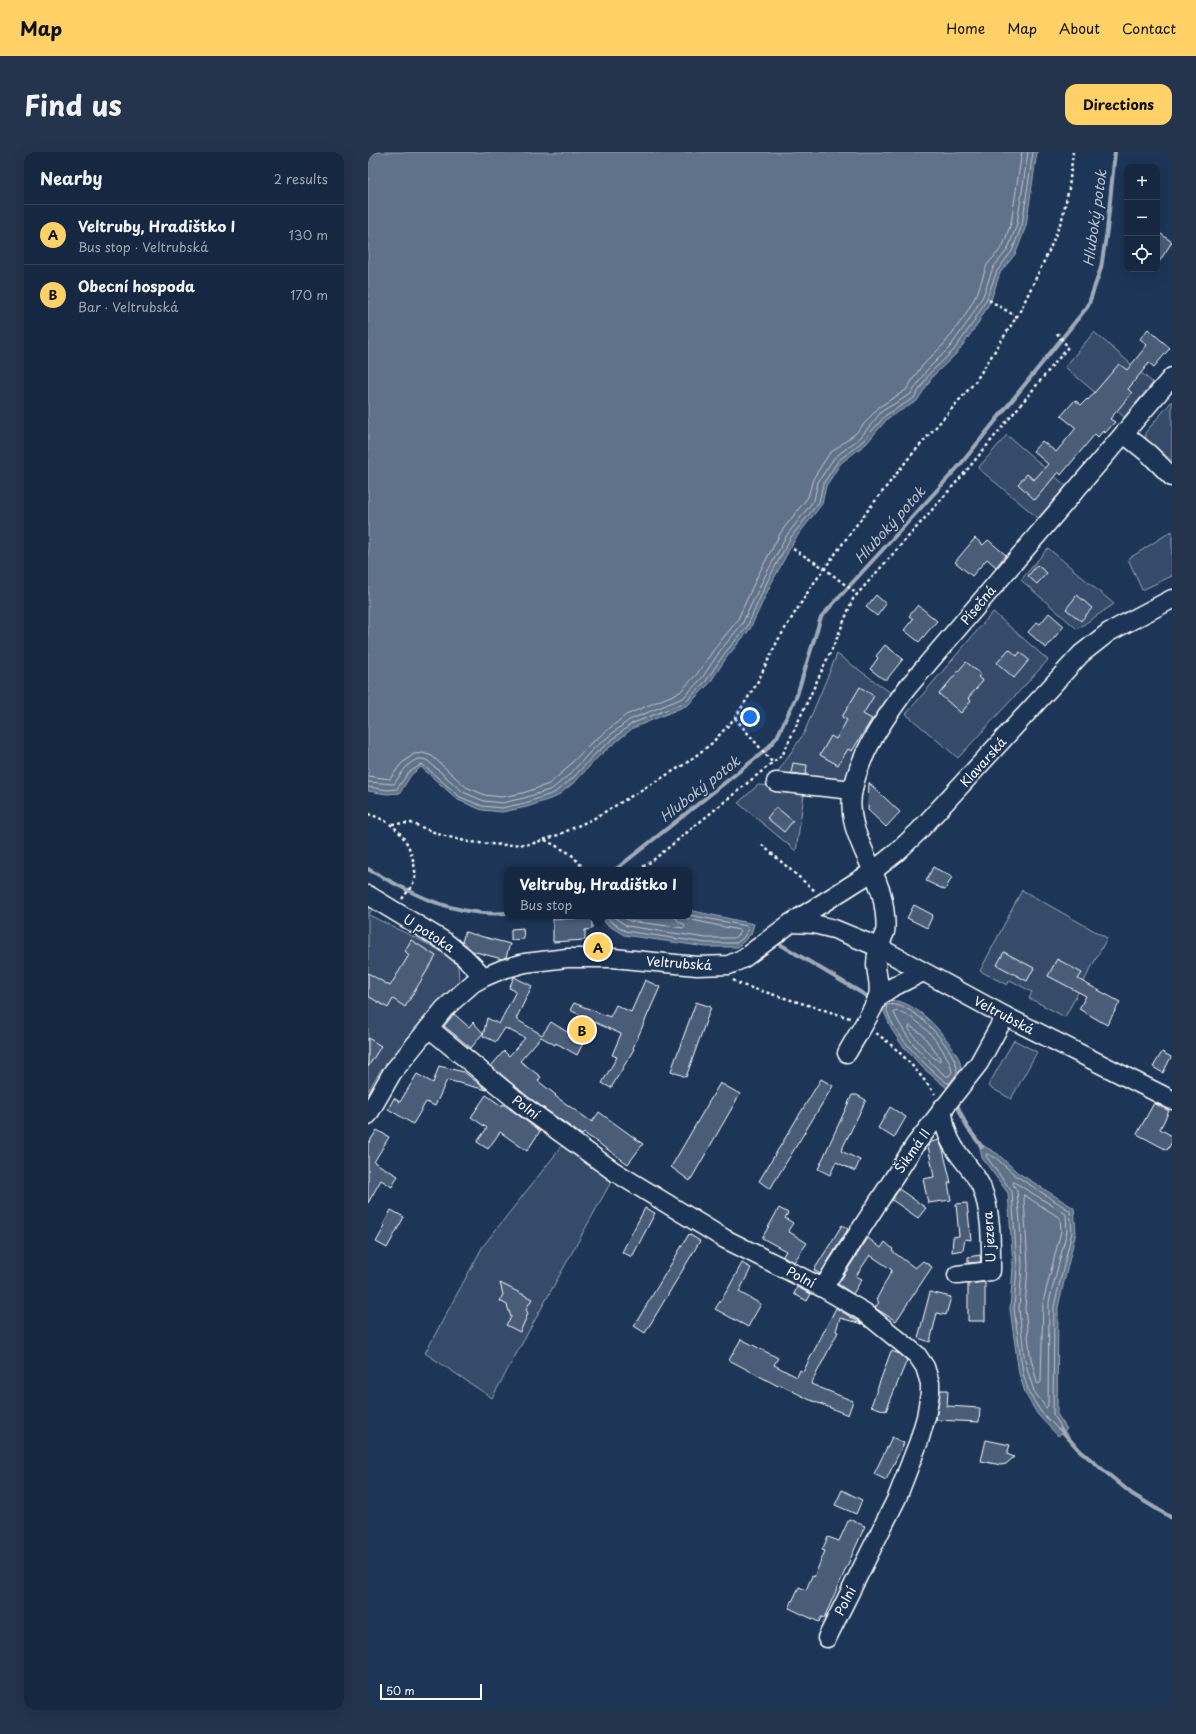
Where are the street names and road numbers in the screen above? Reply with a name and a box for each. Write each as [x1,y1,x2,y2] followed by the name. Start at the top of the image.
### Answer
[955,580,1000,629] street label: Písečná
[955,732,1011,791] street label: Klavarská
[400,909,459,957] street label: U potoka
[645,951,713,974] street label: Veltrubská
[971,991,1039,1039] street label: Veltrubská
[509,1090,544,1123] street label: Polní
[889,1125,934,1177] street label: Šikmá II
[977,1211,1000,1263] street label: U jezera
[784,1261,819,1292] street label: Polní
[829,1583,860,1618] street label: Polní

